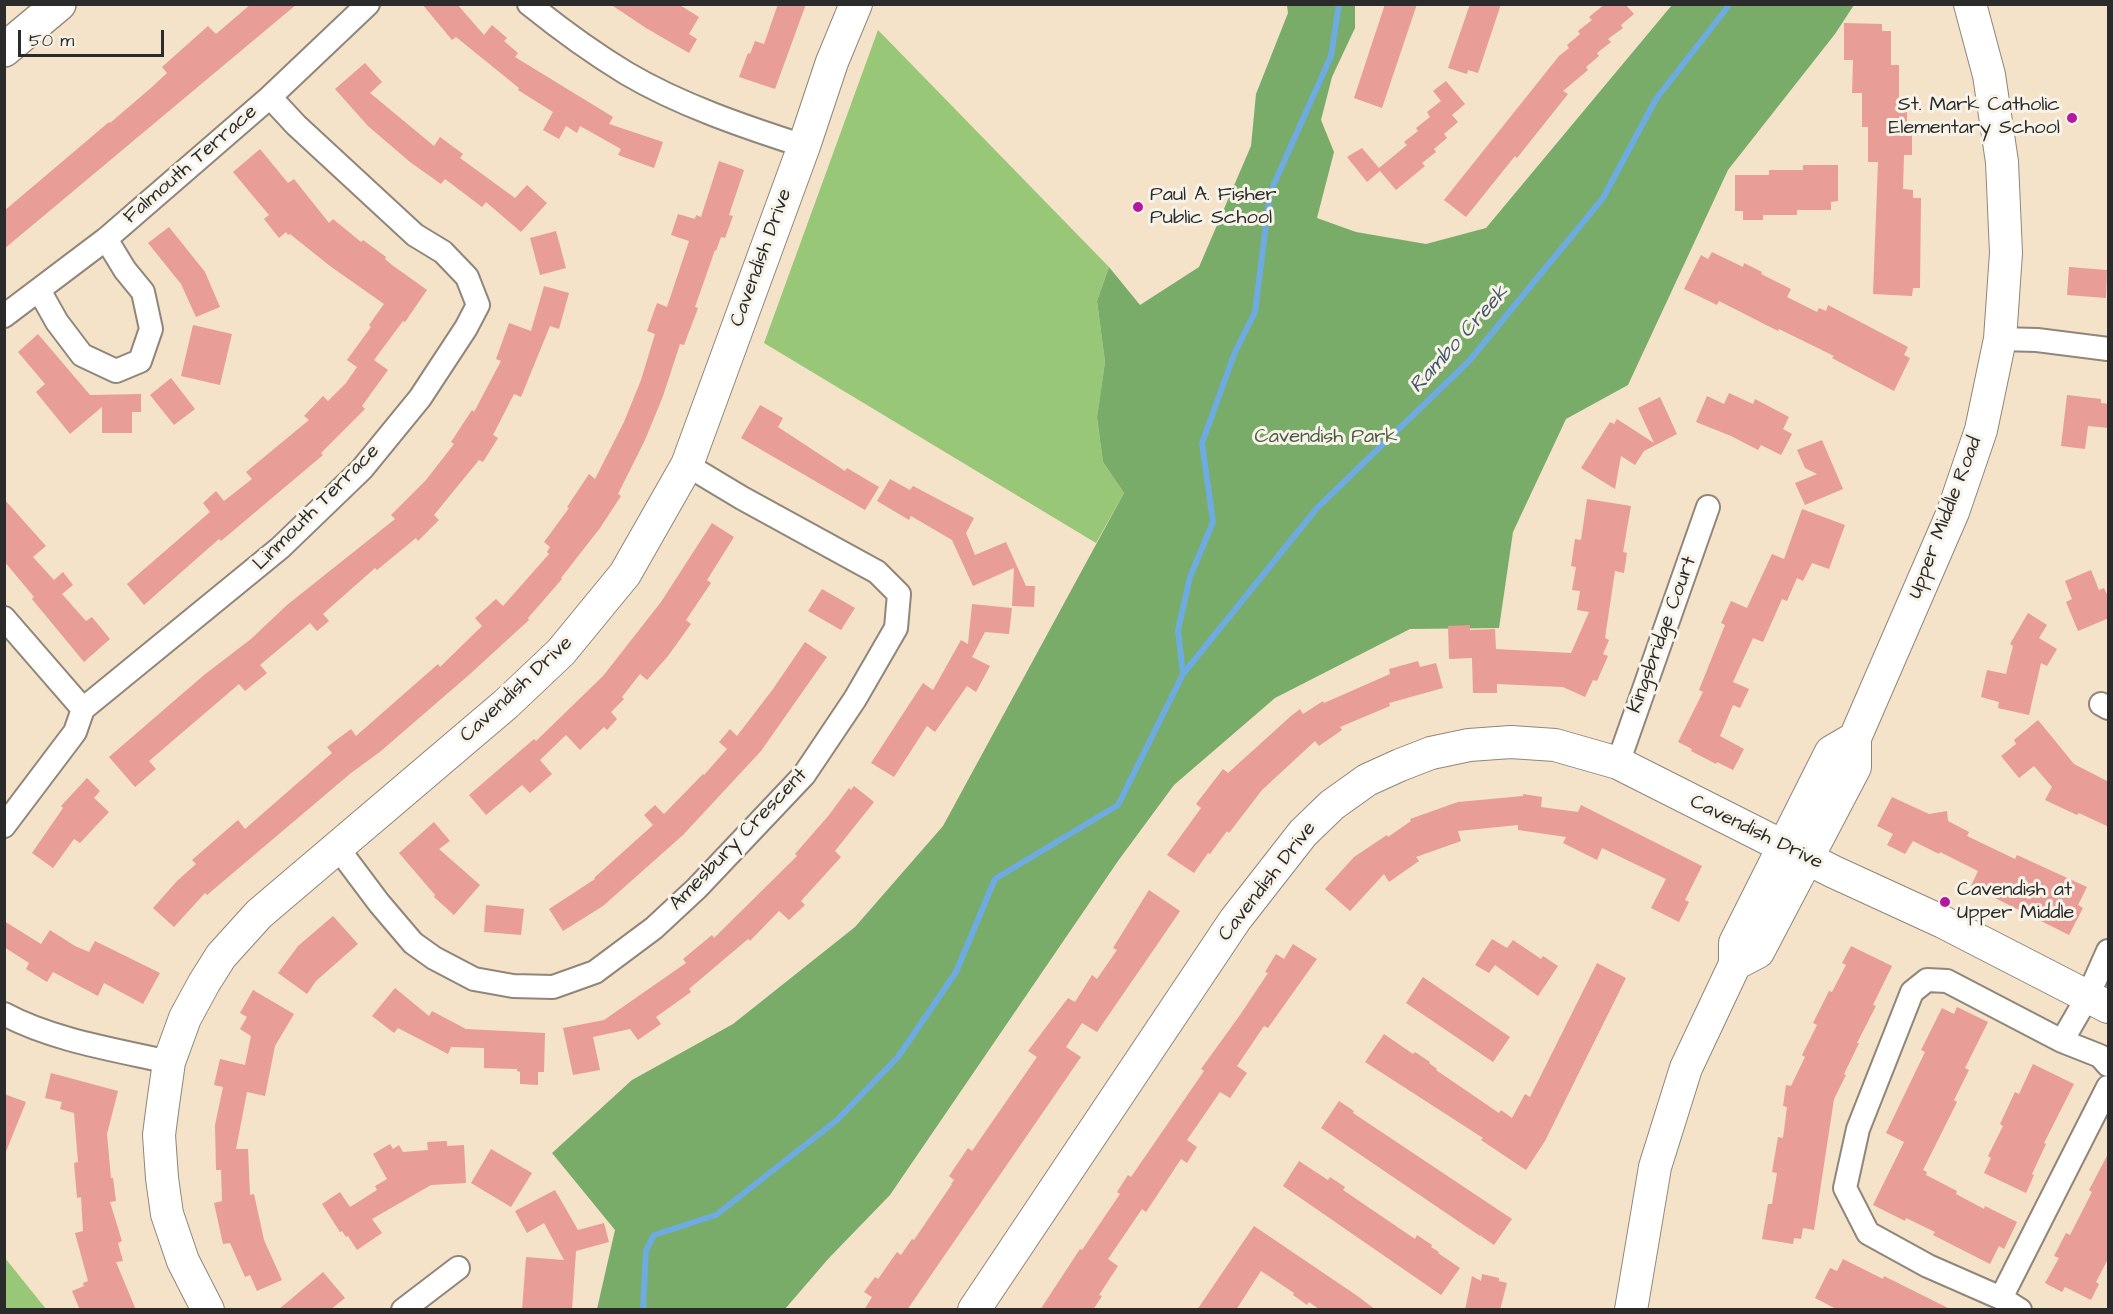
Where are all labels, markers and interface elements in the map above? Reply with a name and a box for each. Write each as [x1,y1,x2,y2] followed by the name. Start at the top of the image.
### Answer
[21,18,166,56] scale bar
[29,28,74,53] text: 50 m
[1888,94,2060,141] place label: St. Mark Catholic Elementary School
[119,100,263,230] street label: Falmouth Terrace
[2065,111,2079,125] marker: St. Mark Catholic Elementary School
[1150,184,1277,231] place label: Paul A. Fisher Public School
[726,186,798,330] street label: Cavendish Drive
[1131,200,1145,214] marker: Paul A. Fisher Public School
[1405,281,1515,399] water label: Rambo Creek
[1254,426,1398,450] park label: Cavendish Park
[1904,434,1988,602] street label: Upper Middle Road
[249,440,385,576] street label: Linmouth Terrace
[1624,553,1702,717] street label: Kingsbridge Court
[456,632,578,748] street label: Cavendish Drive
[665,764,813,916] street label: Amesbury Crescent
[1686,790,1826,876] street label: Cavendish Drive
[1214,817,1322,947] street label: Cavendish Drive
[1957,879,2074,926] place label: Cavendish at Upper Middle
[1938,895,1952,909] marker: Cavendish at Upper Middle

